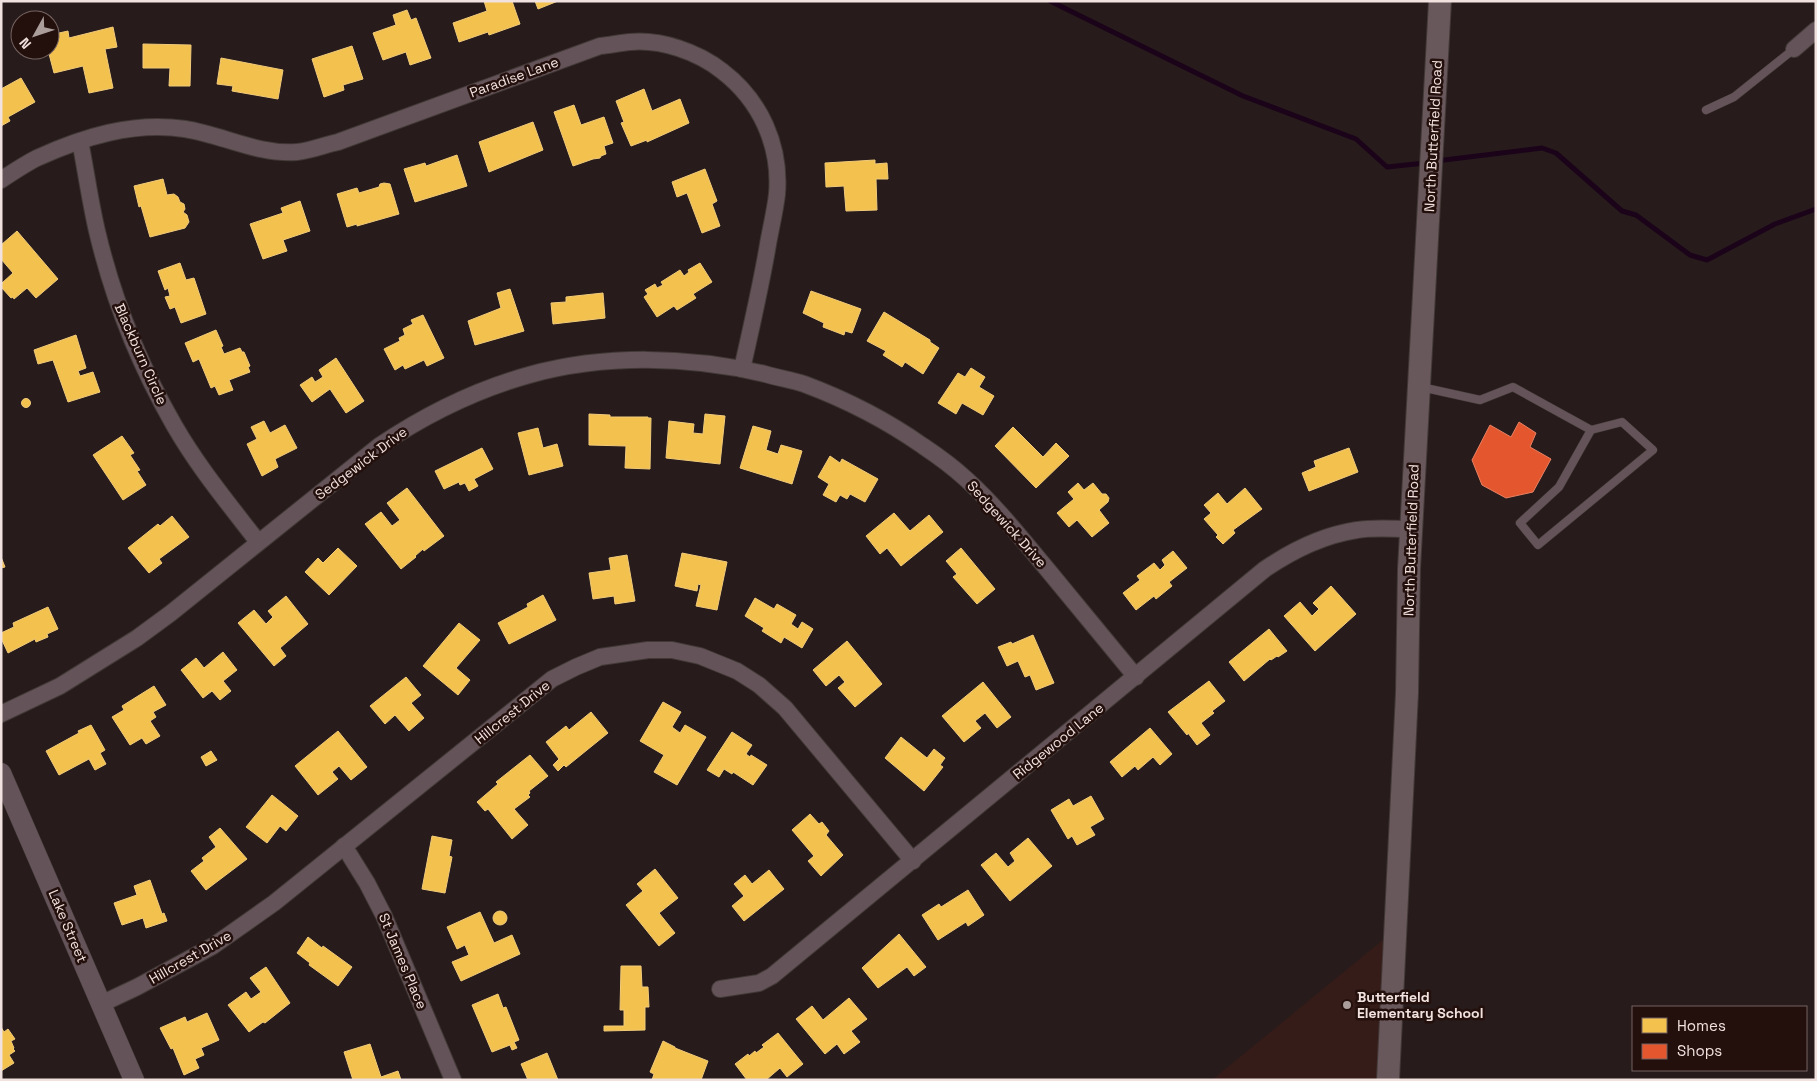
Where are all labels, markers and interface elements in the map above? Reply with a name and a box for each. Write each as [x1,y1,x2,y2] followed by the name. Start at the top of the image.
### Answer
[10,10,60,60] north arrow
[15,34,35,53] text: N
[467,53,561,101] street label: Paradise Lane
[1420,60,1446,212] street label: North Butterfield Road
[111,301,171,407] street label: Blackburn Circle
[311,422,411,504] street label: Sedgewick Drive
[1399,464,1423,616] street label: North Butterfield Road
[963,477,1051,571] street label: Sedgewick Drive
[471,676,553,748] street label: Hillcrest Drive
[1009,699,1107,783] street label: Ridgewood Lane
[45,887,91,965] street label: Lake Street
[375,910,431,1012] street label: St James Place
[146,926,234,988] street label: Hillcrest Drive
[1357,988,1483,1022] place label: Butterfield Elementary School
[1341,999,1353,1011] marker: Butterfield Elementary School
[1632,1006,1807,1071] legend
[1677,1016,1726,1035] text: Homes
[1677,1041,1722,1060] text: Shops

